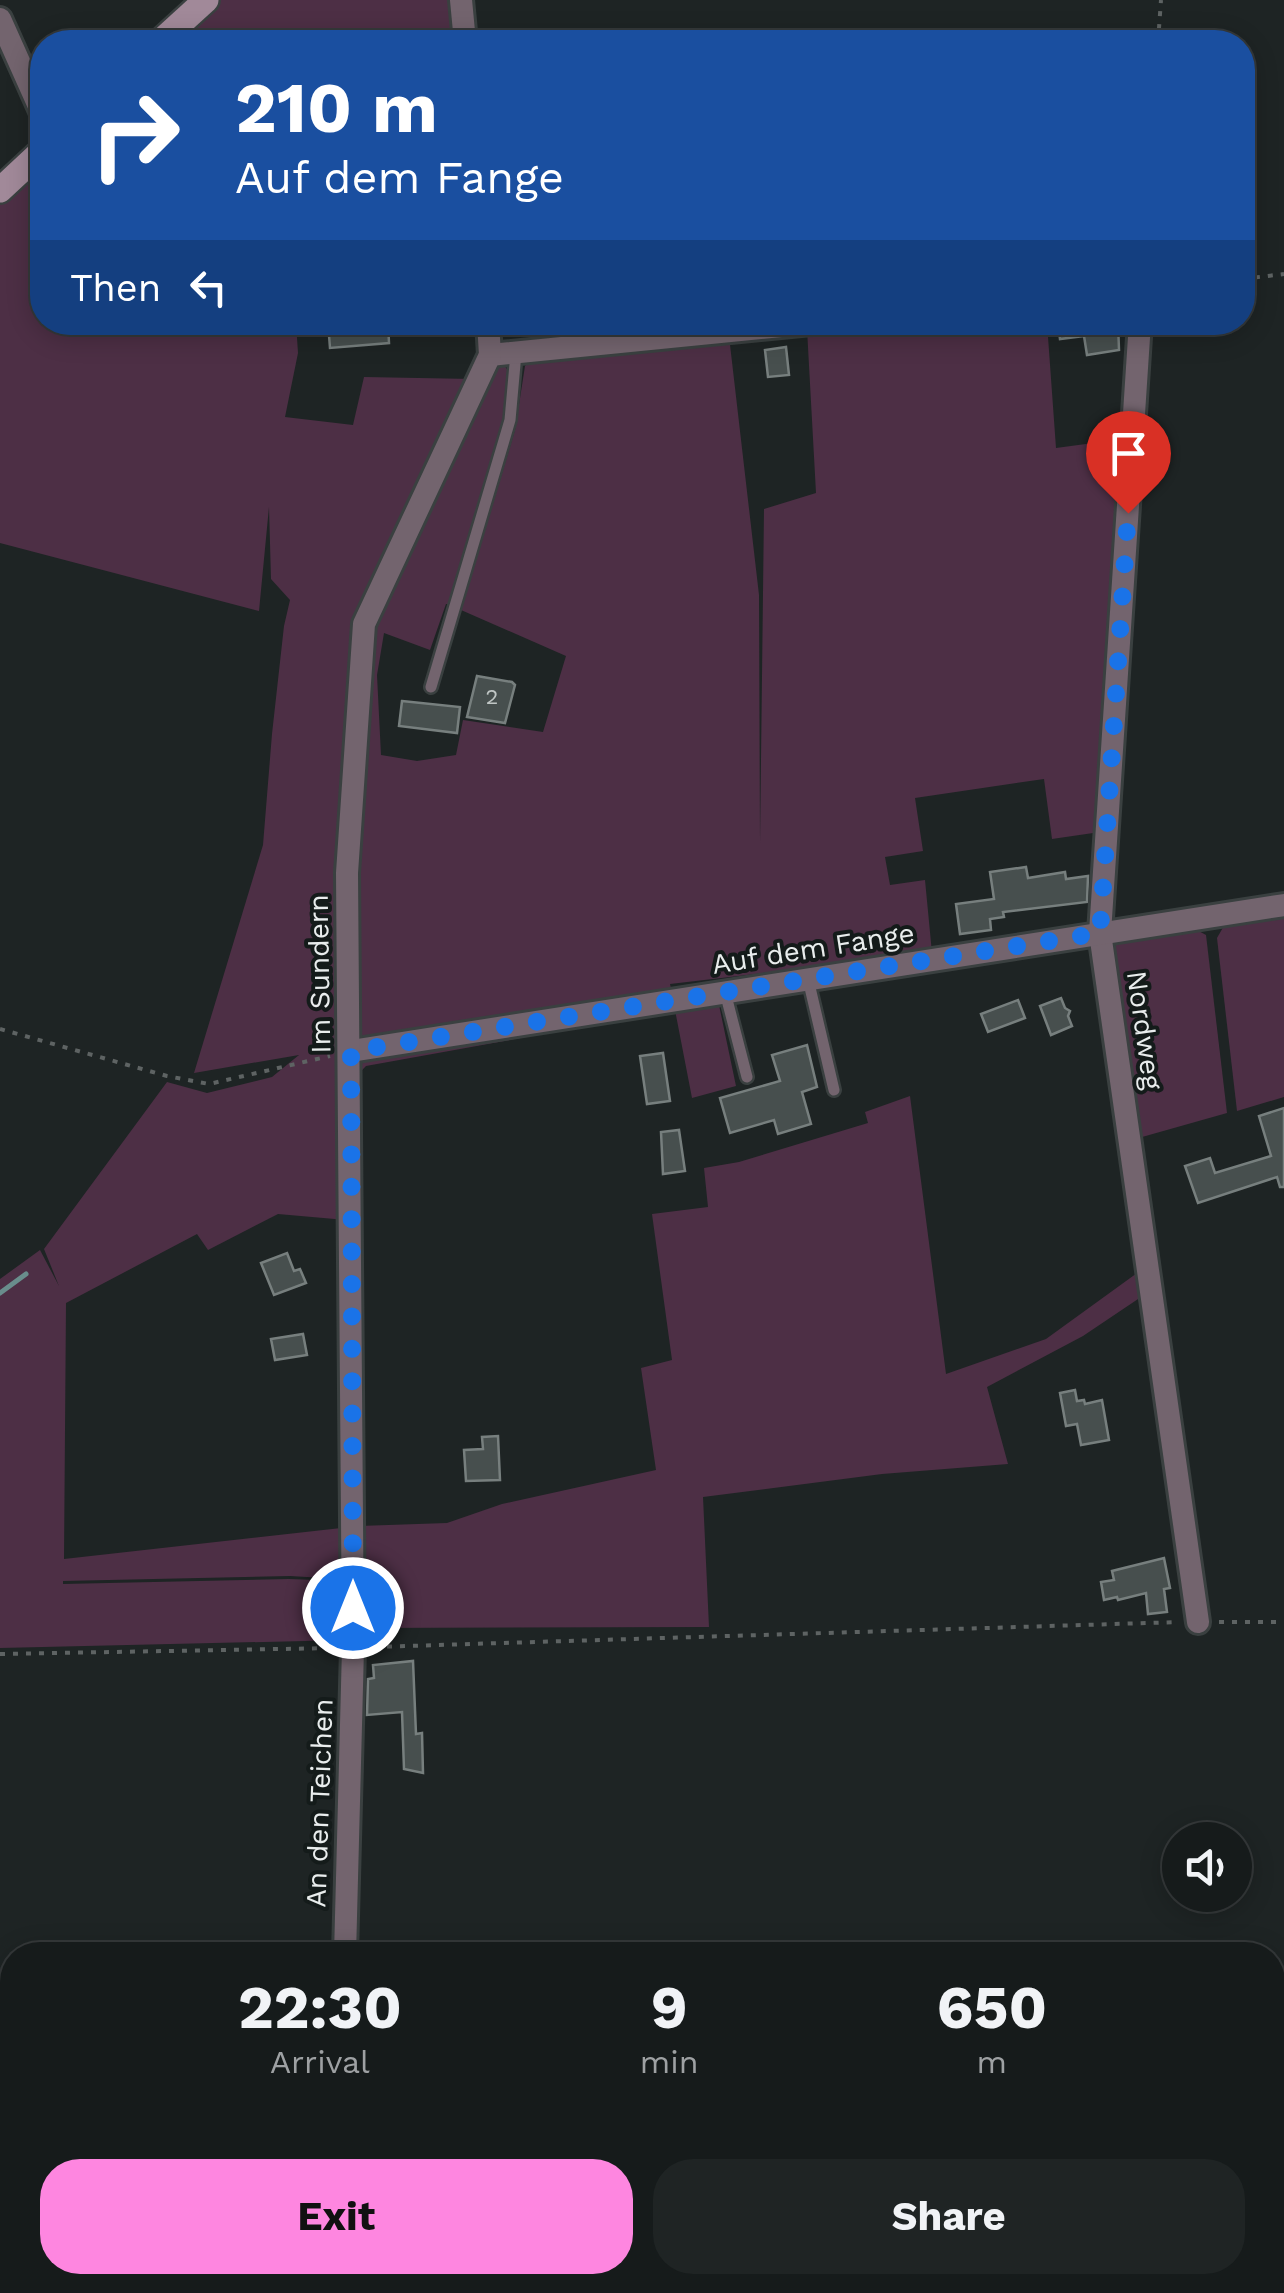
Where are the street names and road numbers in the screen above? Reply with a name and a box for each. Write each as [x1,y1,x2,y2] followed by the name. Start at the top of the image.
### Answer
[302,894,337,1054] street label: Im Sundern
[709,916,917,981] street label: Auf dem Fange
[1120,969,1169,1092] street label: Nordweg
[299,1698,340,1908] street label: An den Teichen

